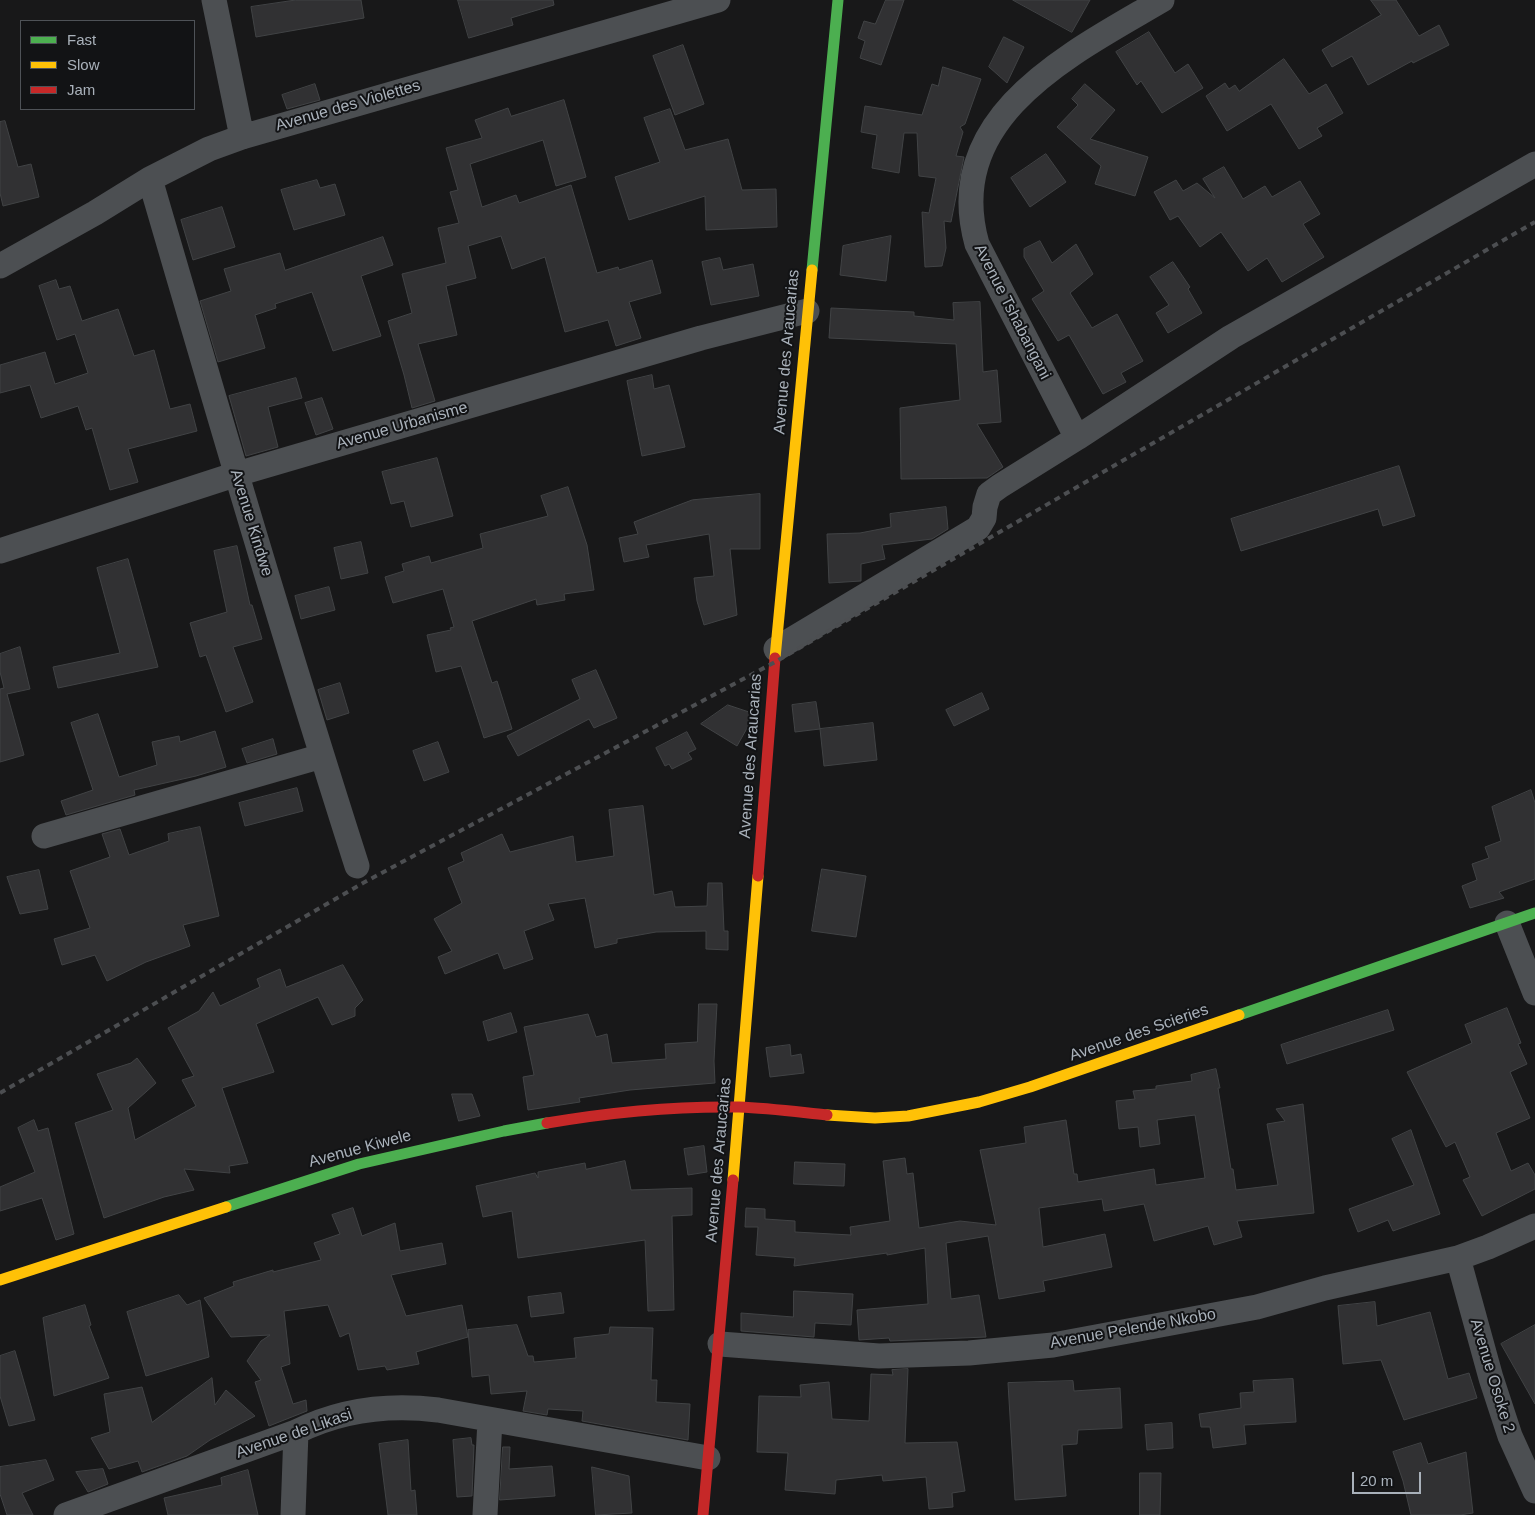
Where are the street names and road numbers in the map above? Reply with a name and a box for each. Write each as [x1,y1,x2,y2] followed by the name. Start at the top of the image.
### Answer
[273,76,423,136] street label: Avenue des Violettes
[970,241,1054,383] street label: Avenue Tshabangani
[770,269,804,435] street label: Avenue des Araucarias
[334,398,470,454] street label: Avenue Urbanisme
[226,467,276,579] street label: Avenue Kindwe
[736,673,766,839] street label: Avenue des Araucarias
[1067,1000,1211,1066] street label: Avenue des Scieries
[702,1077,736,1243] street label: Avenue des Araucarias
[307,1126,413,1172] street label: Avenue Kiwele
[1049,1305,1217,1353] street label: Avenue Pelende Nkobo
[1466,1317,1518,1435] street label: Avenue Osoke 2
[233,1405,355,1463] street label: Avenue de Likasi

